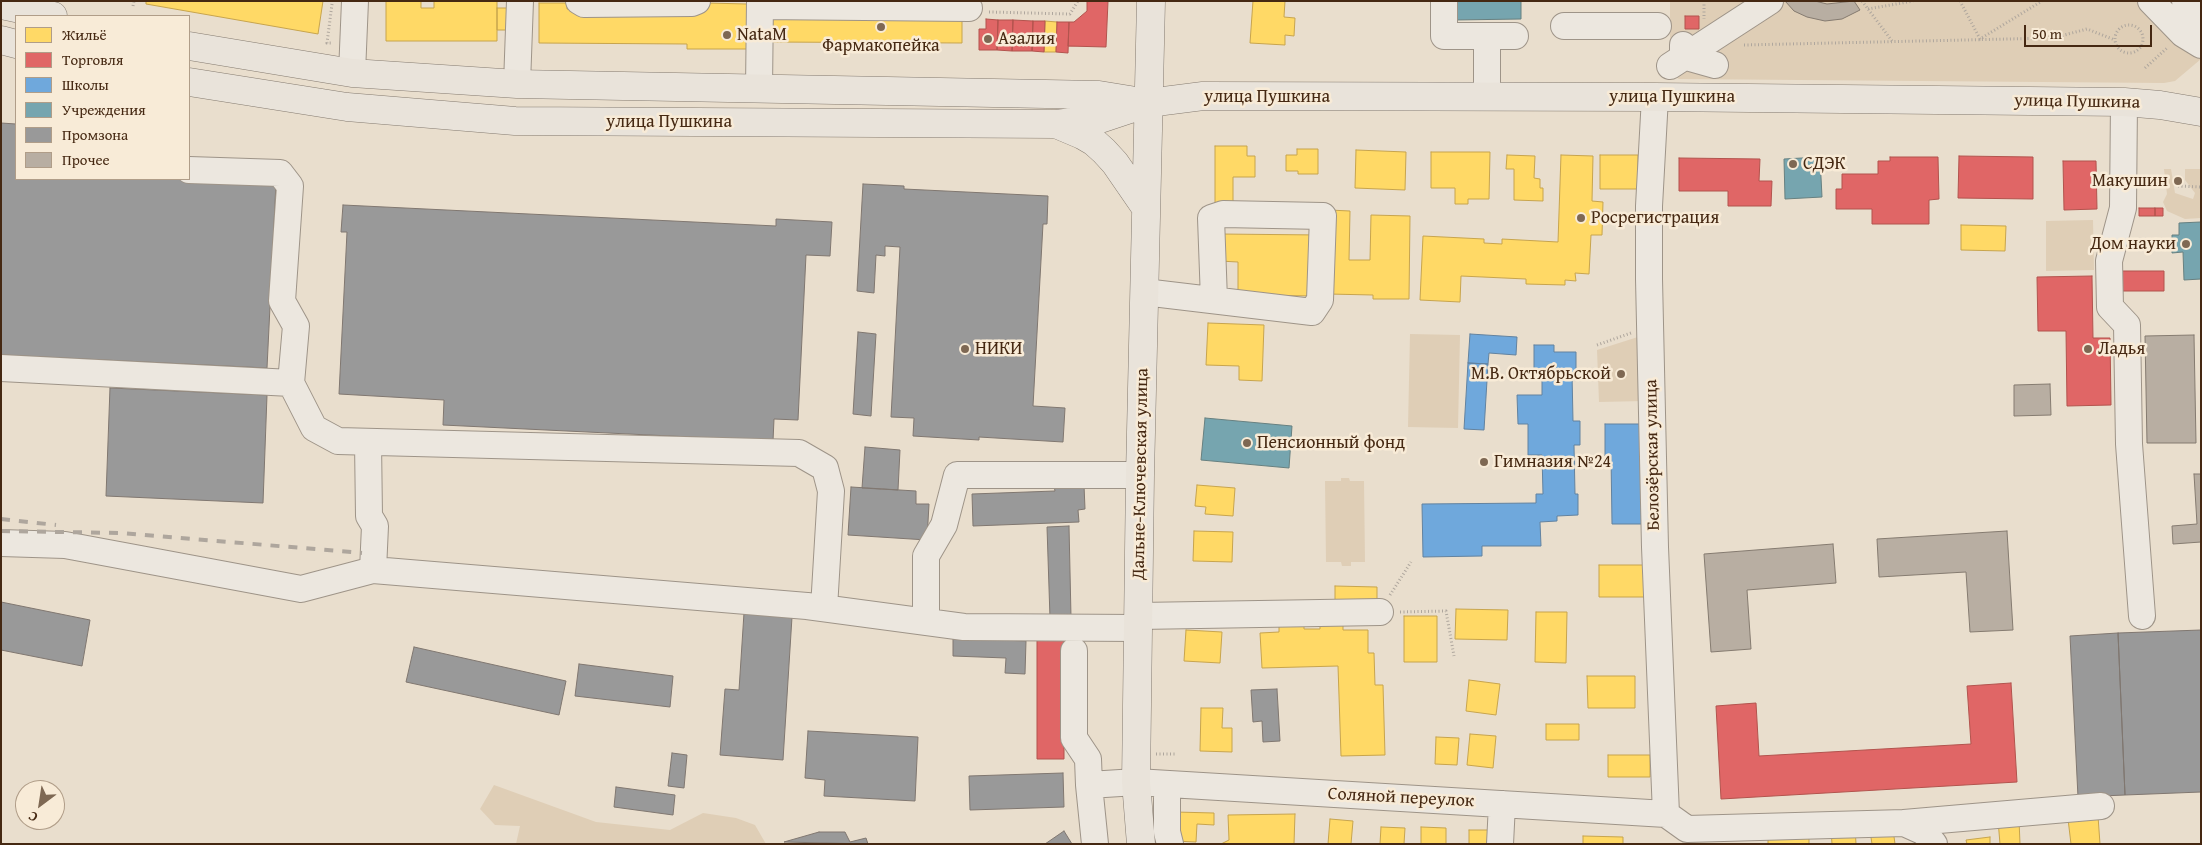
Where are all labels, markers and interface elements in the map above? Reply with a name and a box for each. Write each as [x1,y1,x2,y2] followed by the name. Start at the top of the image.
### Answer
[15,15,190,180] legend
[2027,15,2154,47] scale bar
[875,21,887,33] marker: Фармакопейка
[2032,23,2062,44] text: 50 m
[62,24,107,45] text: Жильё
[737,24,787,46] place label: NataM
[998,28,1055,50] place label: Азалия
[721,29,733,41] marker: NataM
[982,33,994,45] marker: Азалия
[822,35,940,57] place label: Фармакопейка
[62,49,123,70] text: Торговля
[62,74,109,95] text: Школы
[1204,86,1330,108] street label: улица Пушкина
[1609,86,1735,108] street label: улица Пушкина
[2014,90,2140,114] street label: улица Пушкина
[62,99,146,120] text: Учреждения
[606,111,732,133] street label: улица Пушкина
[62,124,128,145] text: Промзона
[62,149,110,170] text: Прочее
[1803,153,1846,175] place label: СДЭК
[1787,158,1799,170] marker: СДЭК
[2092,170,2168,192] place label: Макушин
[2172,175,2184,187] marker: Макушин
[1591,207,1719,229] place label: Росрегистрация
[1575,212,1587,224] marker: Росрегистрация
[2090,233,2176,255] place label: Дом науки
[2180,238,2192,250] marker: Дом науки
[975,338,1022,360] place label: НИКИ
[2098,338,2145,360] place label: Ладья
[959,343,971,355] marker: НИКИ
[2082,343,2094,355] marker: Ладья
[1471,363,1611,385] place label: М.В. Октябрьской
[1128,368,1154,580] street label: Дальне-Ключевская улица
[1615,368,1627,380] marker: М.В. Октябрьской
[1641,379,1665,531] street label: Белозёрская улица
[1257,432,1405,454] place label: Пенсионный фонд
[1241,437,1253,449] marker: Пенсионный фонд
[1494,451,1611,473] place label: Гимназия №24
[1478,456,1490,468] marker: Гимназия №24
[15,780,65,830] north arrow
[1327,783,1475,813] street label: Соляной переулок
[24,806,41,828] text: С

